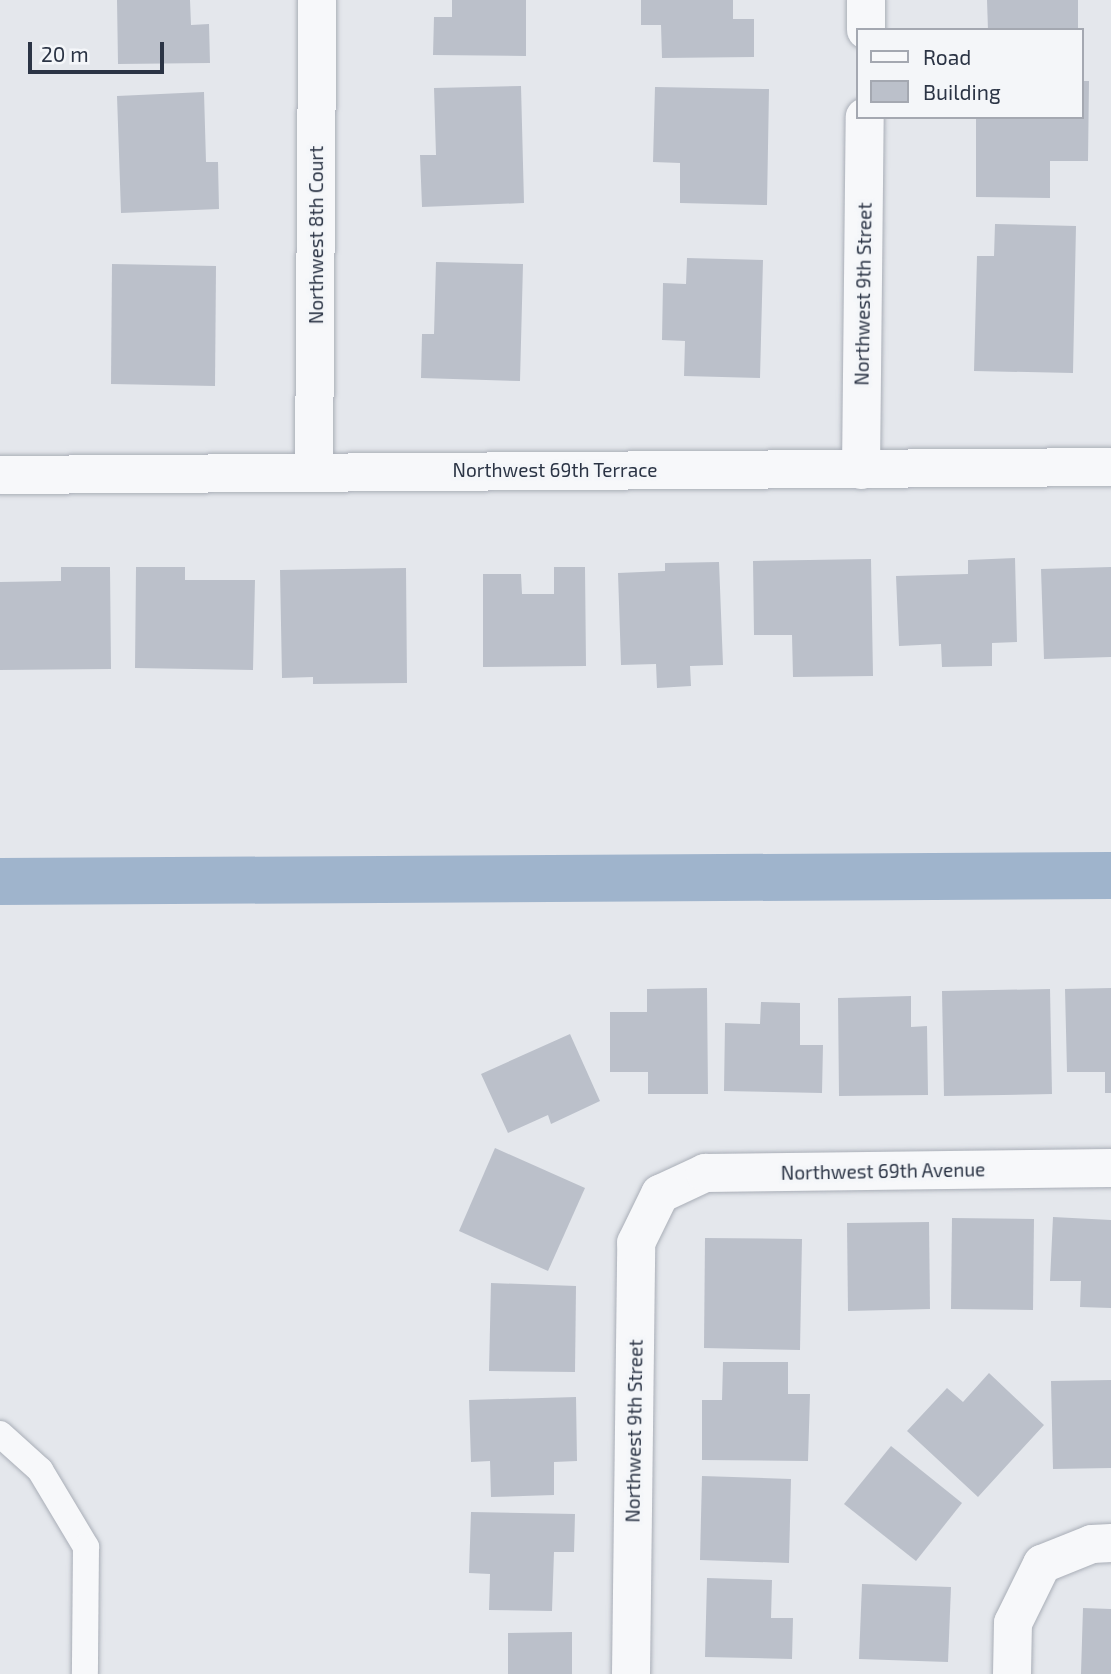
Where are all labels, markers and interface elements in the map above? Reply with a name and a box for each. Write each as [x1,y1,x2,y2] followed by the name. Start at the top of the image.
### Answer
[32,28,168,72] scale bar
[856,28,1083,119] legend
[41,41,89,66] text: 20 m
[923,44,971,69] text: Road
[923,79,1001,104] text: Building
[305,146,327,324] street label: Northwest 8th Court
[850,202,876,386] street label: Northwest 9th Street
[452,459,658,481] street label: Northwest 69th Terrace
[780,1158,986,1184] street label: Northwest 69th Avenue
[621,1339,647,1523] street label: Northwest 9th Street

